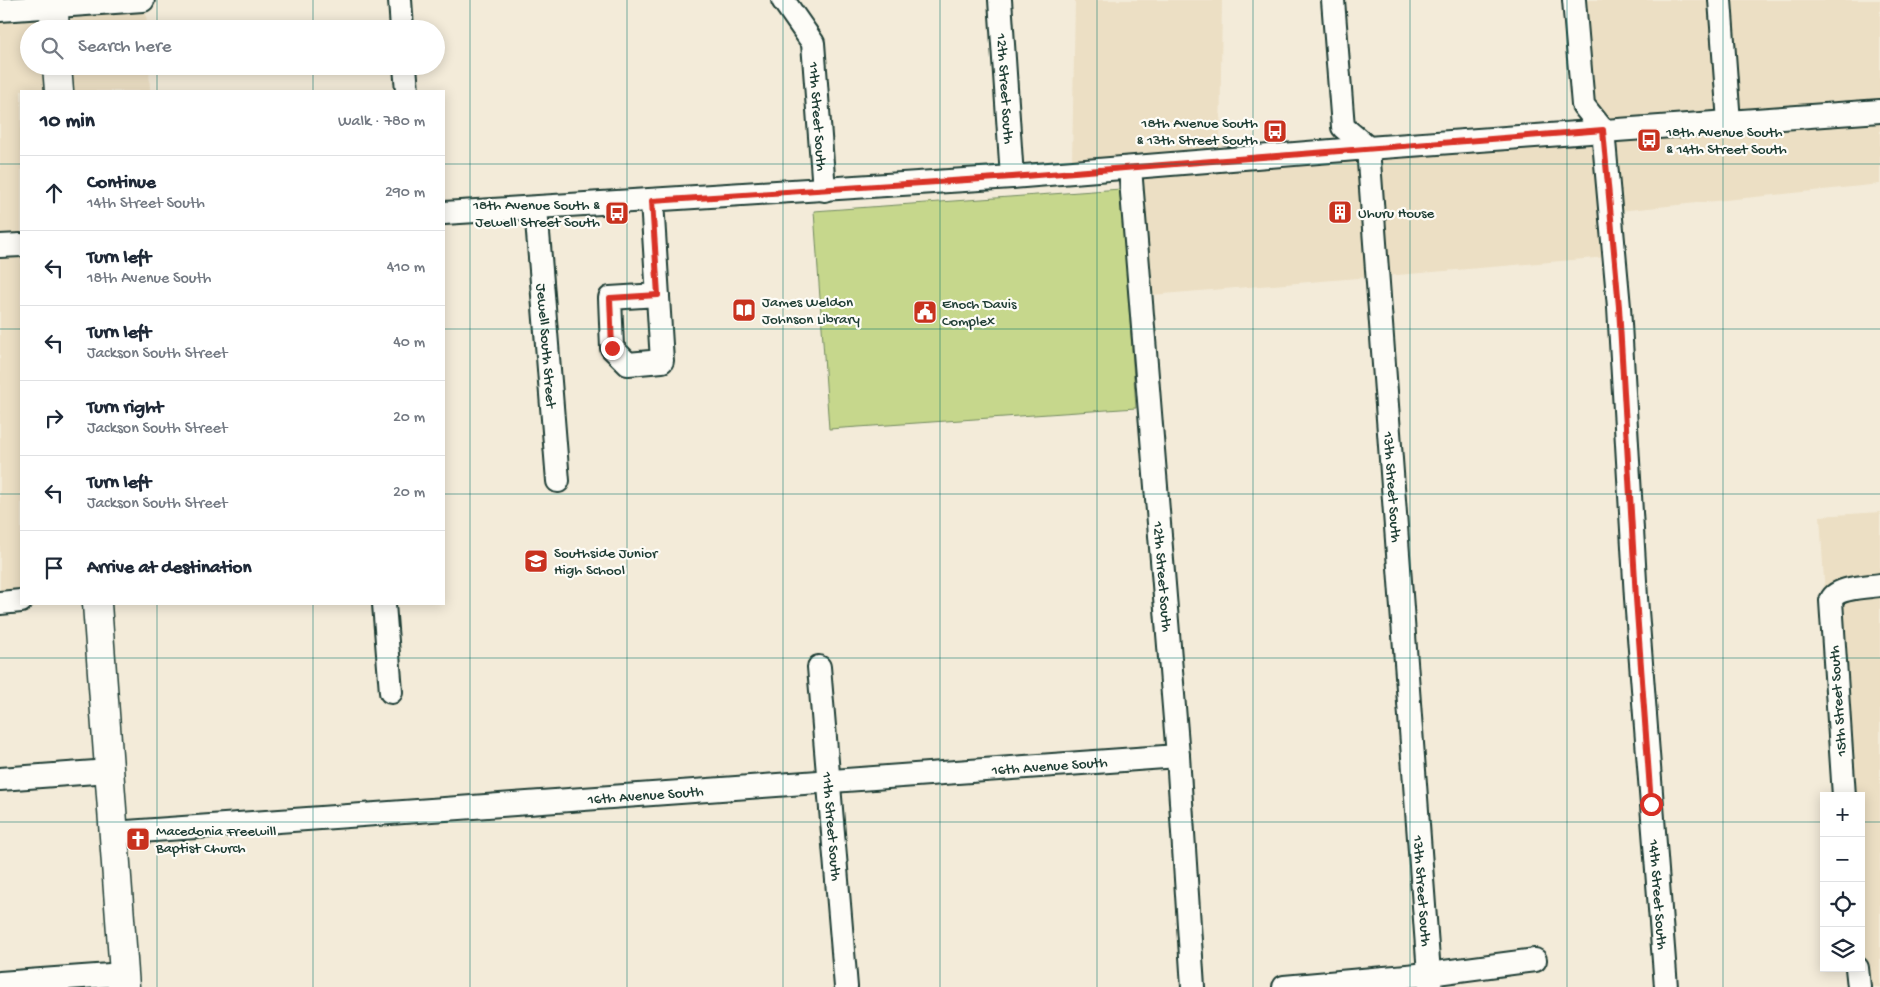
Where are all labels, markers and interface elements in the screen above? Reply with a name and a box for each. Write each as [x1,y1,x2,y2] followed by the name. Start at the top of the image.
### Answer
[20,20,445,75] search box
[991,32,1017,145] street label: 12th Street South
[38,34,66,62] icon: search
[78,36,172,59] text: Search here
[803,60,830,172] street label: 11th Street South
[40,110,95,135] text: 10 min
[338,113,425,132] text: Walk · 780 m
[1136,115,1258,150] place label: 18th Avenue South & 13th Street South
[1262,118,1288,144] bus stop icon: 18th Avenue South & 13th Street South
[1665,124,1787,159] place label: 18th Avenue South & 14th Street South
[1636,127,1662,153] bus stop icon: 18th Avenue South & 14th Street South
[87,172,156,195] text: Continue
[40,179,68,207] icon: ahead
[385,184,425,203] text: 290 m
[87,195,205,214] text: 14th Street South
[472,197,600,232] place label: 18th Avenue South & Jewell Street South
[1327,199,1353,225] building icon: Uhuru House
[604,200,630,226] bus stop icon: 18th Avenue South & Jewell Street South
[1358,205,1435,223] place label: Uhuru House
[87,247,151,270] text: Turn left
[40,254,68,282] icon: left
[387,259,425,278] text: 410 m
[87,270,211,289] text: 18th Avenue South
[531,283,559,411] street label: Jewell South Street
[762,294,861,329] place label: James Weldon Johnson Library
[942,296,1017,331] place label: Enoch Davis Complex
[731,297,757,323] library icon: James Weldon Johnson Library
[912,299,938,325] public building icon: Enoch Davis Complex
[87,322,151,345] text: Turn left
[40,329,68,357] icon: left
[393,334,425,353] text: 40 m
[601,337,624,360] route end
[87,345,227,364] text: Jackson South Street
[87,397,163,420] text: Turn right
[40,404,68,432] icon: right
[393,409,425,428] text: 20 m
[87,420,227,439] text: Jackson South Street
[1378,430,1404,543] street label: 13th Street South
[87,472,151,495] text: Turn left
[40,479,68,507] icon: left
[393,484,425,503] text: 20 m
[87,495,227,514] text: Jackson South Street
[1148,520,1175,633] street label: 12th Street South
[554,545,659,580] place label: Southside Junior High School
[523,548,549,574] school or university icon: Southside Junior High School
[40,554,68,582] icon: arrive
[87,557,251,580] text: Arrive at destination
[1826,645,1852,758] street label: 15th Street South
[990,754,1108,781] street label: 16th Avenue South
[817,770,844,882] street label: 11th Street South
[586,783,704,810] street label: 16th Avenue South
[1820,792,1865,972] map controls
[1820,792,1865,837] button: +
[1640,793,1663,816] route start
[155,823,276,858] place label: Macedonia Freewill Baptist Church
[125,826,151,852] church icon: Macedonia Freewill Baptist Church
[1408,834,1434,947] street label: 13th Street South
[1820,837,1865,882] button: −
[1644,838,1670,950] street label: 14th Street South
[1820,882,1865,927] button: locate
[1820,927,1865,972] button: layers

